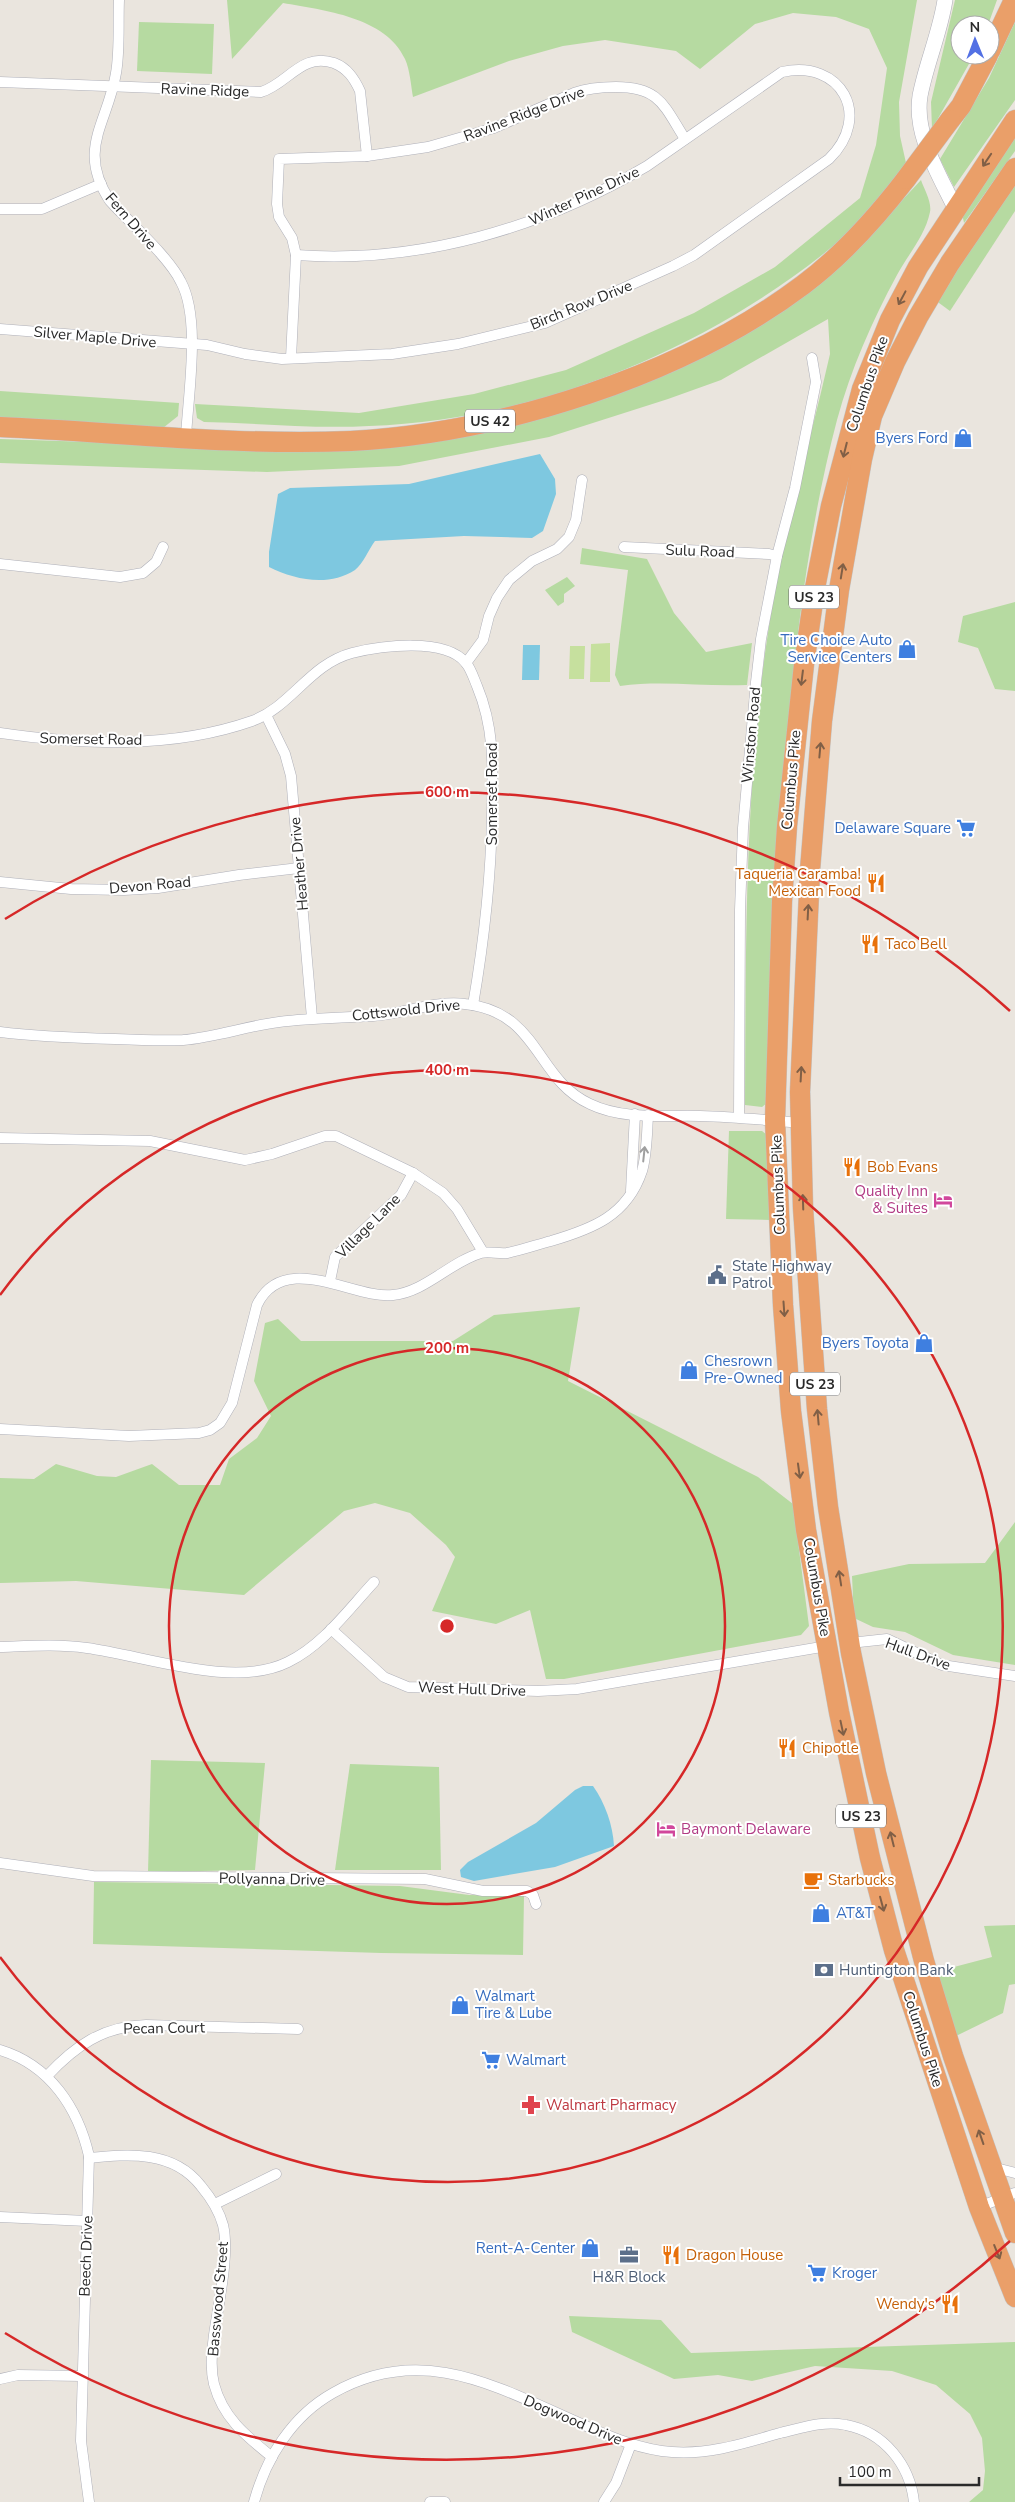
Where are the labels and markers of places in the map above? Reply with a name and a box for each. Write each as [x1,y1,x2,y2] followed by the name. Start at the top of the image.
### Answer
[952,427,974,449] shop icon: Byers Ford
[876,428,948,448] place label: Byers Ford
[780,630,892,667] place label: Tire Choice Auto Service Centers
[896,638,918,660] shop icon: Tire Choice Auto Service Centers
[955,817,977,839] supermarket icon: Delaware Square
[834,818,951,838] place label: Delaware Square
[735,864,861,901] place label: Taqueria Caramba! Mexican Food
[865,872,887,894] restaurant icon: Taqueria Caramba! Mexican Food
[859,933,881,955] restaurant icon: Taco Bell
[885,934,947,954] place label: Taco Bell
[841,1156,863,1178] restaurant icon: Bob Evans
[867,1157,938,1177] place label: Bob Evans
[854,1181,928,1218] place label: Quality Inn & Suites
[932,1189,954,1211] hotel icon: Quality Inn & Suites
[732,1256,832,1293] place label: State Highway Patrol
[706,1264,728,1286] public building icon: State Highway Patrol
[913,1332,935,1354] shop icon: Byers Toyota
[822,1333,909,1353] place label: Byers Toyota
[704,1351,783,1388] place label: Chesrown Pre-Owned
[678,1359,700,1381] shop icon: Chesrown Pre-Owned
[438,1617,456,1635] centre of rings
[776,1737,798,1759] restaurant icon: Chipotle
[802,1738,859,1758] place label: Chipotle
[655,1818,677,1840] hotel icon: Baymont Delaware
[681,1819,811,1839] place label: Baymont Delaware
[802,1869,824,1891] cafe icon: Starbucks
[828,1870,894,1890] place label: Starbucks
[810,1902,832,1924] shop icon: AT&T
[836,1903,873,1923] place label: AT&T
[813,1959,835,1981] bank icon: Huntington Bank
[839,1960,954,1980] place label: Huntington Bank
[475,1986,552,2023] place label: Walmart Tire & Lube
[449,1994,471,2016] shop icon: Walmart Tire & Lube
[480,2049,502,2071] supermarket icon: Walmart
[506,2050,567,2070] place label: Walmart
[520,2094,542,2116] pharmacy icon: Walmart Pharmacy
[546,2095,677,2115] place label: Walmart Pharmacy
[579,2237,601,2259] shop icon: Rent-A-Center
[476,2238,576,2258] place label: Rent-A-Center
[618,2244,640,2266] office icon: H&R Block
[660,2244,682,2266] restaurant icon: Dragon House
[686,2245,783,2265] place label: Dragon House
[806,2262,828,2284] supermarket icon: Kroger
[832,2263,878,2283] place label: Kroger
[593,2267,666,2287] place label: H&R Block
[939,2293,961,2315] restaurant icon: Wendy's
[876,2294,935,2314] place label: Wendy's

